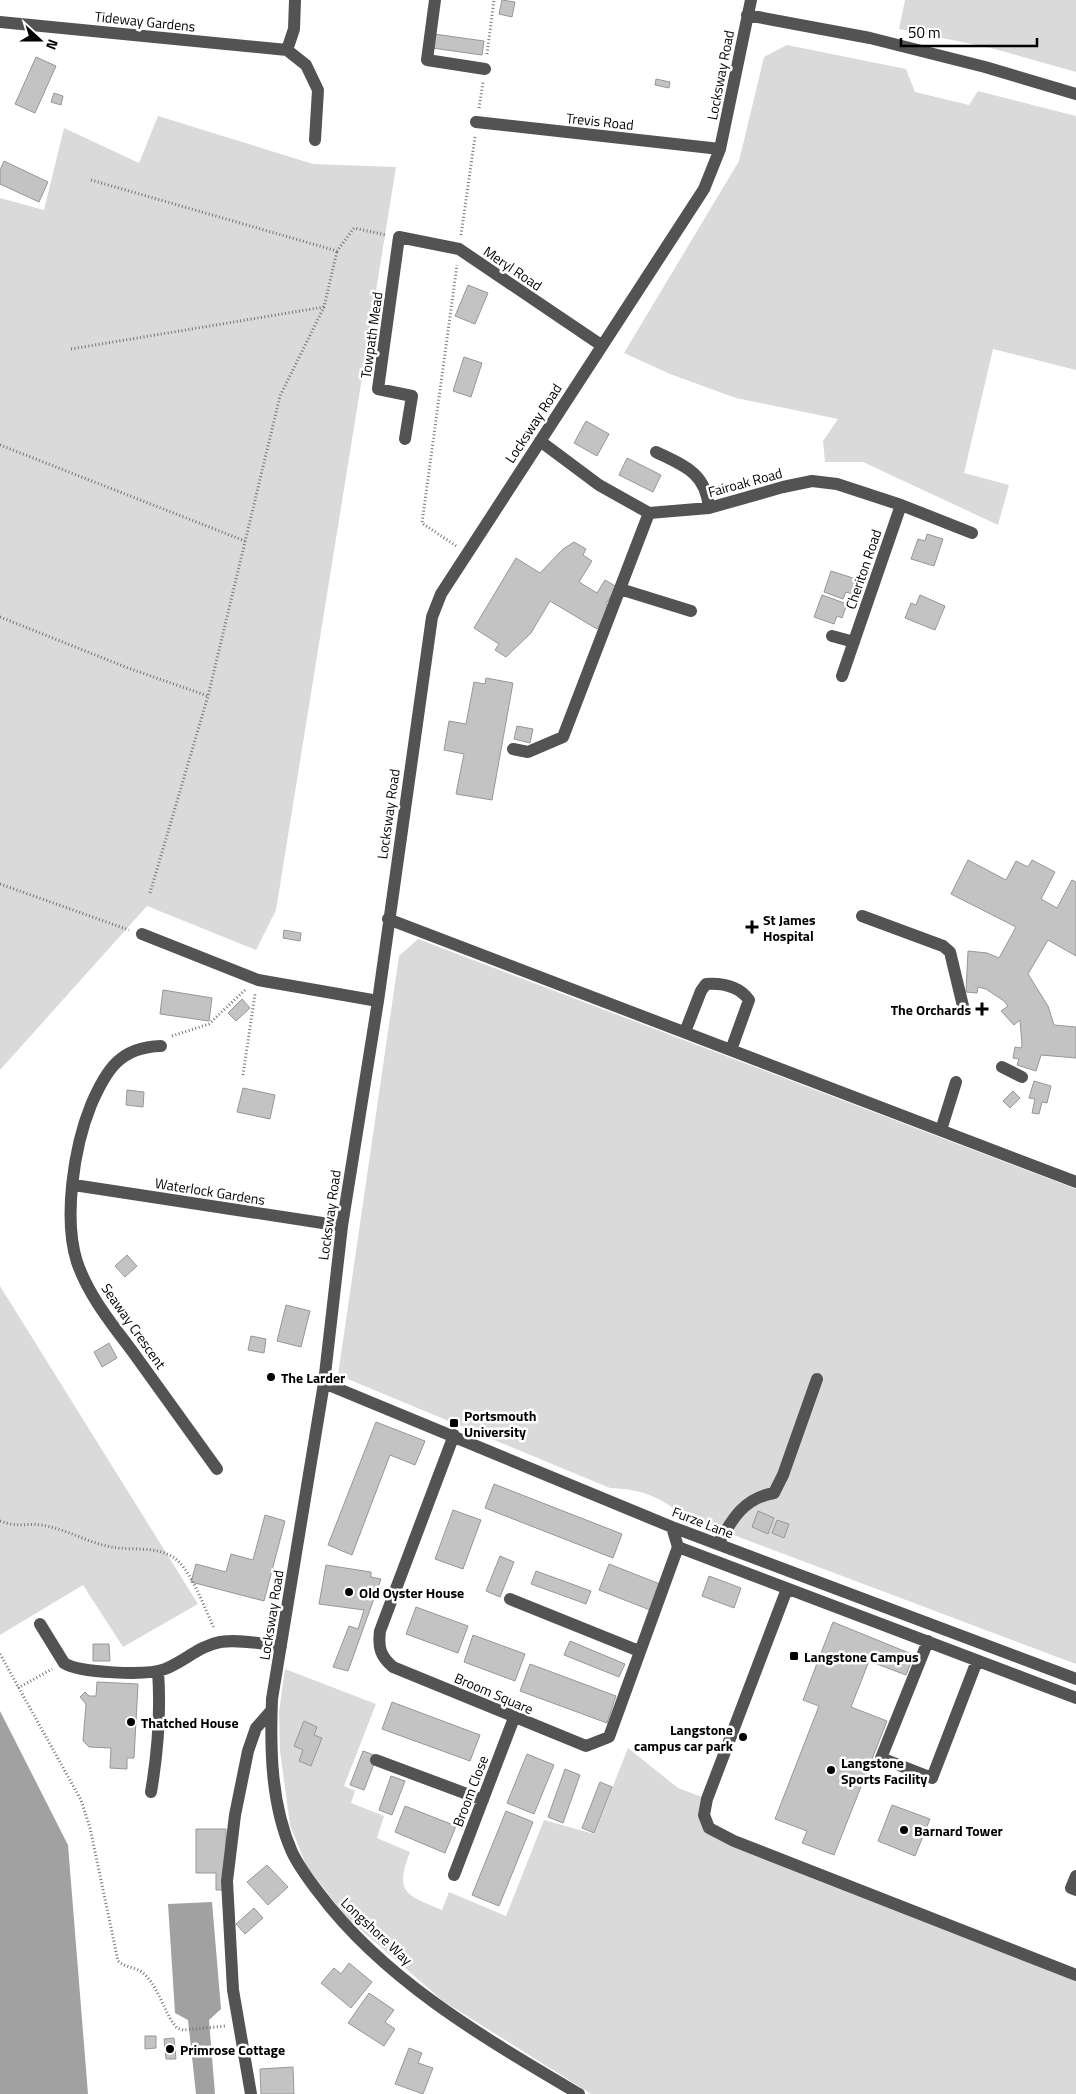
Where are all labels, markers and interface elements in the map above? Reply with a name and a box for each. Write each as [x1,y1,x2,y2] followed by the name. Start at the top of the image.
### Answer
[94,5,196,37] street label: Tideway Gardens
[15,15,65,65] north arrow
[901,15,1037,47] scale bar
[908,21,941,44] text: 50 m
[701,28,739,122] street label: Locksway Road
[41,37,64,53] text: N
[565,107,635,135] street label: Trevis Road
[479,241,547,295] street label: Meryl Road
[355,290,387,380] street label: Towpath Mead
[499,379,567,467] street label: Locksway Road
[705,462,785,502] street label: Fairoak Road
[840,526,886,612] street label: Cheriton Road
[371,767,405,861] street label: Locksway Road
[763,909,816,946] place label: St James Hospital
[745,920,759,934] marker: St James Hospital
[891,999,971,1020] place label: The Orchards
[975,1002,989,1016] marker: The Orchards
[312,1168,346,1262] street label: Locksway Road
[153,1172,267,1210] street label: Waterlock Gardens
[97,1279,171,1373] street label: Seaway Crescent
[281,1367,345,1388] place label: The Larder
[265,1371,277,1383] marker: The Larder
[464,1405,536,1442] place label: Portsmouth University
[448,1417,460,1429] marker: Portsmouth University
[669,1501,737,1543] street label: Furze Lane
[254,1568,288,1662] street label: Locksway Road
[359,1582,464,1603] place label: Old Oyster House
[343,1586,355,1598] marker: Old Oyster House
[804,1646,919,1667] place label: Langstone Campus
[788,1650,800,1662] marker: Langstone Campus
[451,1667,537,1719] street label: Broom Square
[141,1712,239,1733] place label: Thatched House
[125,1716,137,1728] marker: Thatched House
[634,1719,734,1756] place label: Langstone campus car park
[737,1731,749,1743] marker: Langstone campus car park
[447,1752,493,1830] street label: Broom Close
[841,1752,927,1789] place label: Langstone Sports Facility
[825,1764,837,1776] marker: Langstone Sports Facility
[914,1820,1003,1841] place label: Barnard Tower
[898,1824,910,1836] marker: Barnard Tower
[337,1892,418,1970] street label: Longshore Way
[180,2039,285,2060] place label: Primrose Cottage
[164,2043,176,2055] marker: Primrose Cottage

